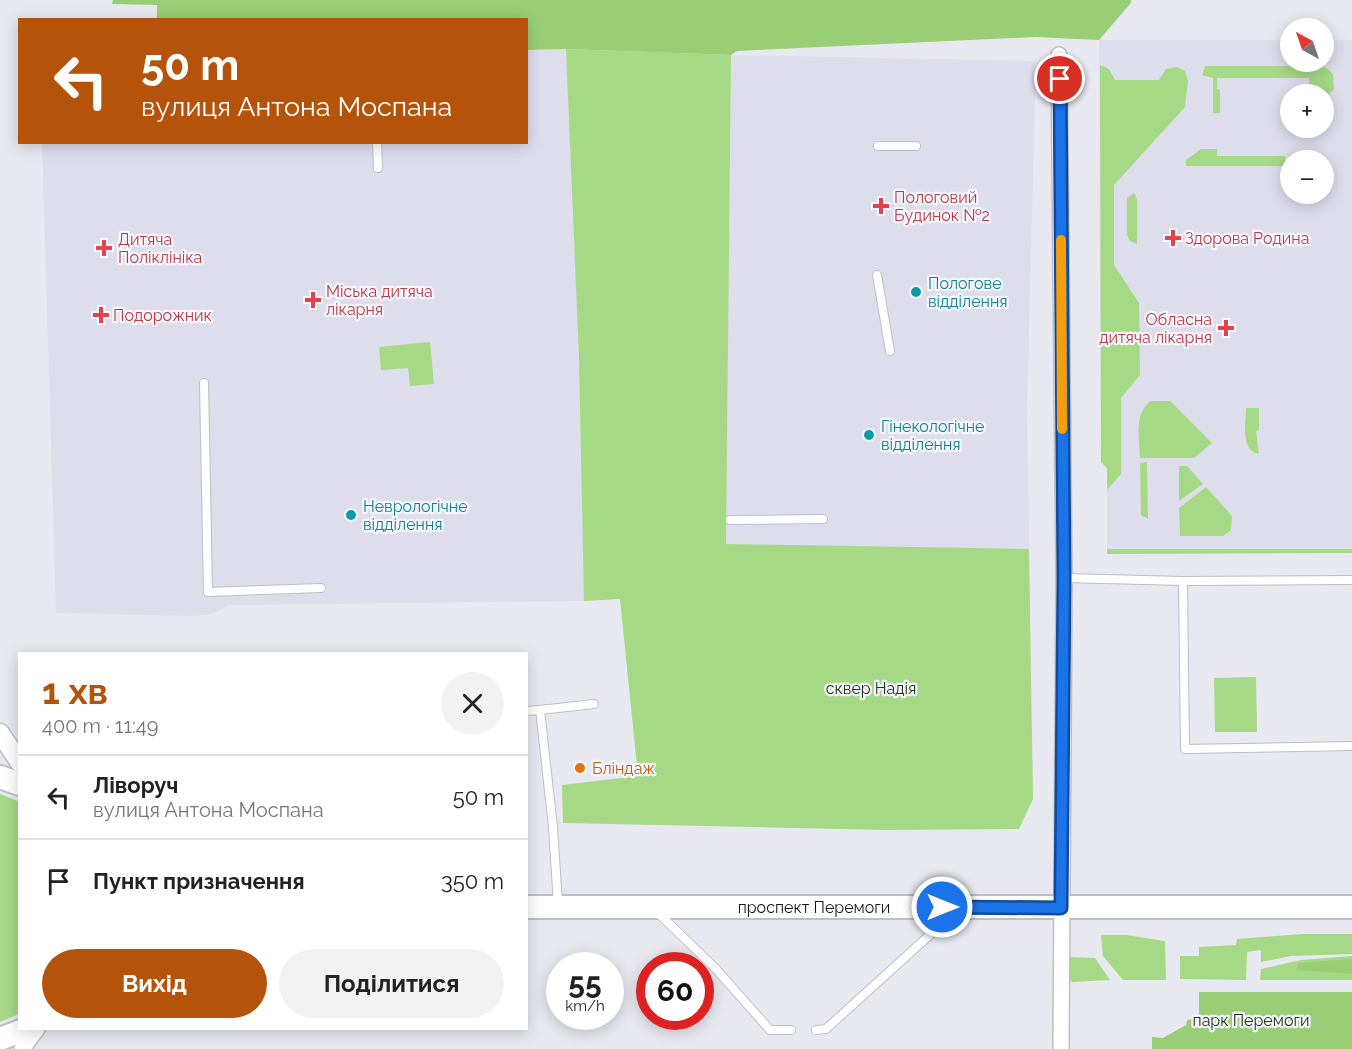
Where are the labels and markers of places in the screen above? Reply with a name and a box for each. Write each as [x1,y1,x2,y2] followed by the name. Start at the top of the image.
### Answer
[1034,53,1085,104] pin
[894,188,990,225] place label: Пологовий Будинок №2
[872,197,890,215] marker: Пологовий Будинок №2
[1185,229,1309,248] place label: Здорова Родина
[118,230,202,267] place label: Дитяча Поліклініка
[1166,231,1180,245] marker: Здорова Родина
[95,239,113,257] marker: Дитяча Поліклініка
[928,274,1008,311] place label: Пологове відділення
[326,282,433,319] place label: Міська дитяча лікарня
[909,285,923,299] marker: Пологове відділення
[304,291,322,309] marker: Міська дитяча лікарня
[113,306,212,325] place label: Подорожник
[94,308,108,322] marker: Подорожник
[1099,310,1212,347] place label: Обласна дитяча лікарня
[1217,319,1235,337] marker: Обласна дитяча лікарня
[881,417,984,454] place label: Гінекологічне відділення
[862,428,876,442] marker: Гінекологічне відділення
[363,497,468,534] place label: Неврологічне відділення
[344,508,358,522] marker: Неврологічне відділення
[592,759,655,778] place label: Бліндаж
[573,761,587,775] marker: Бліндаж

